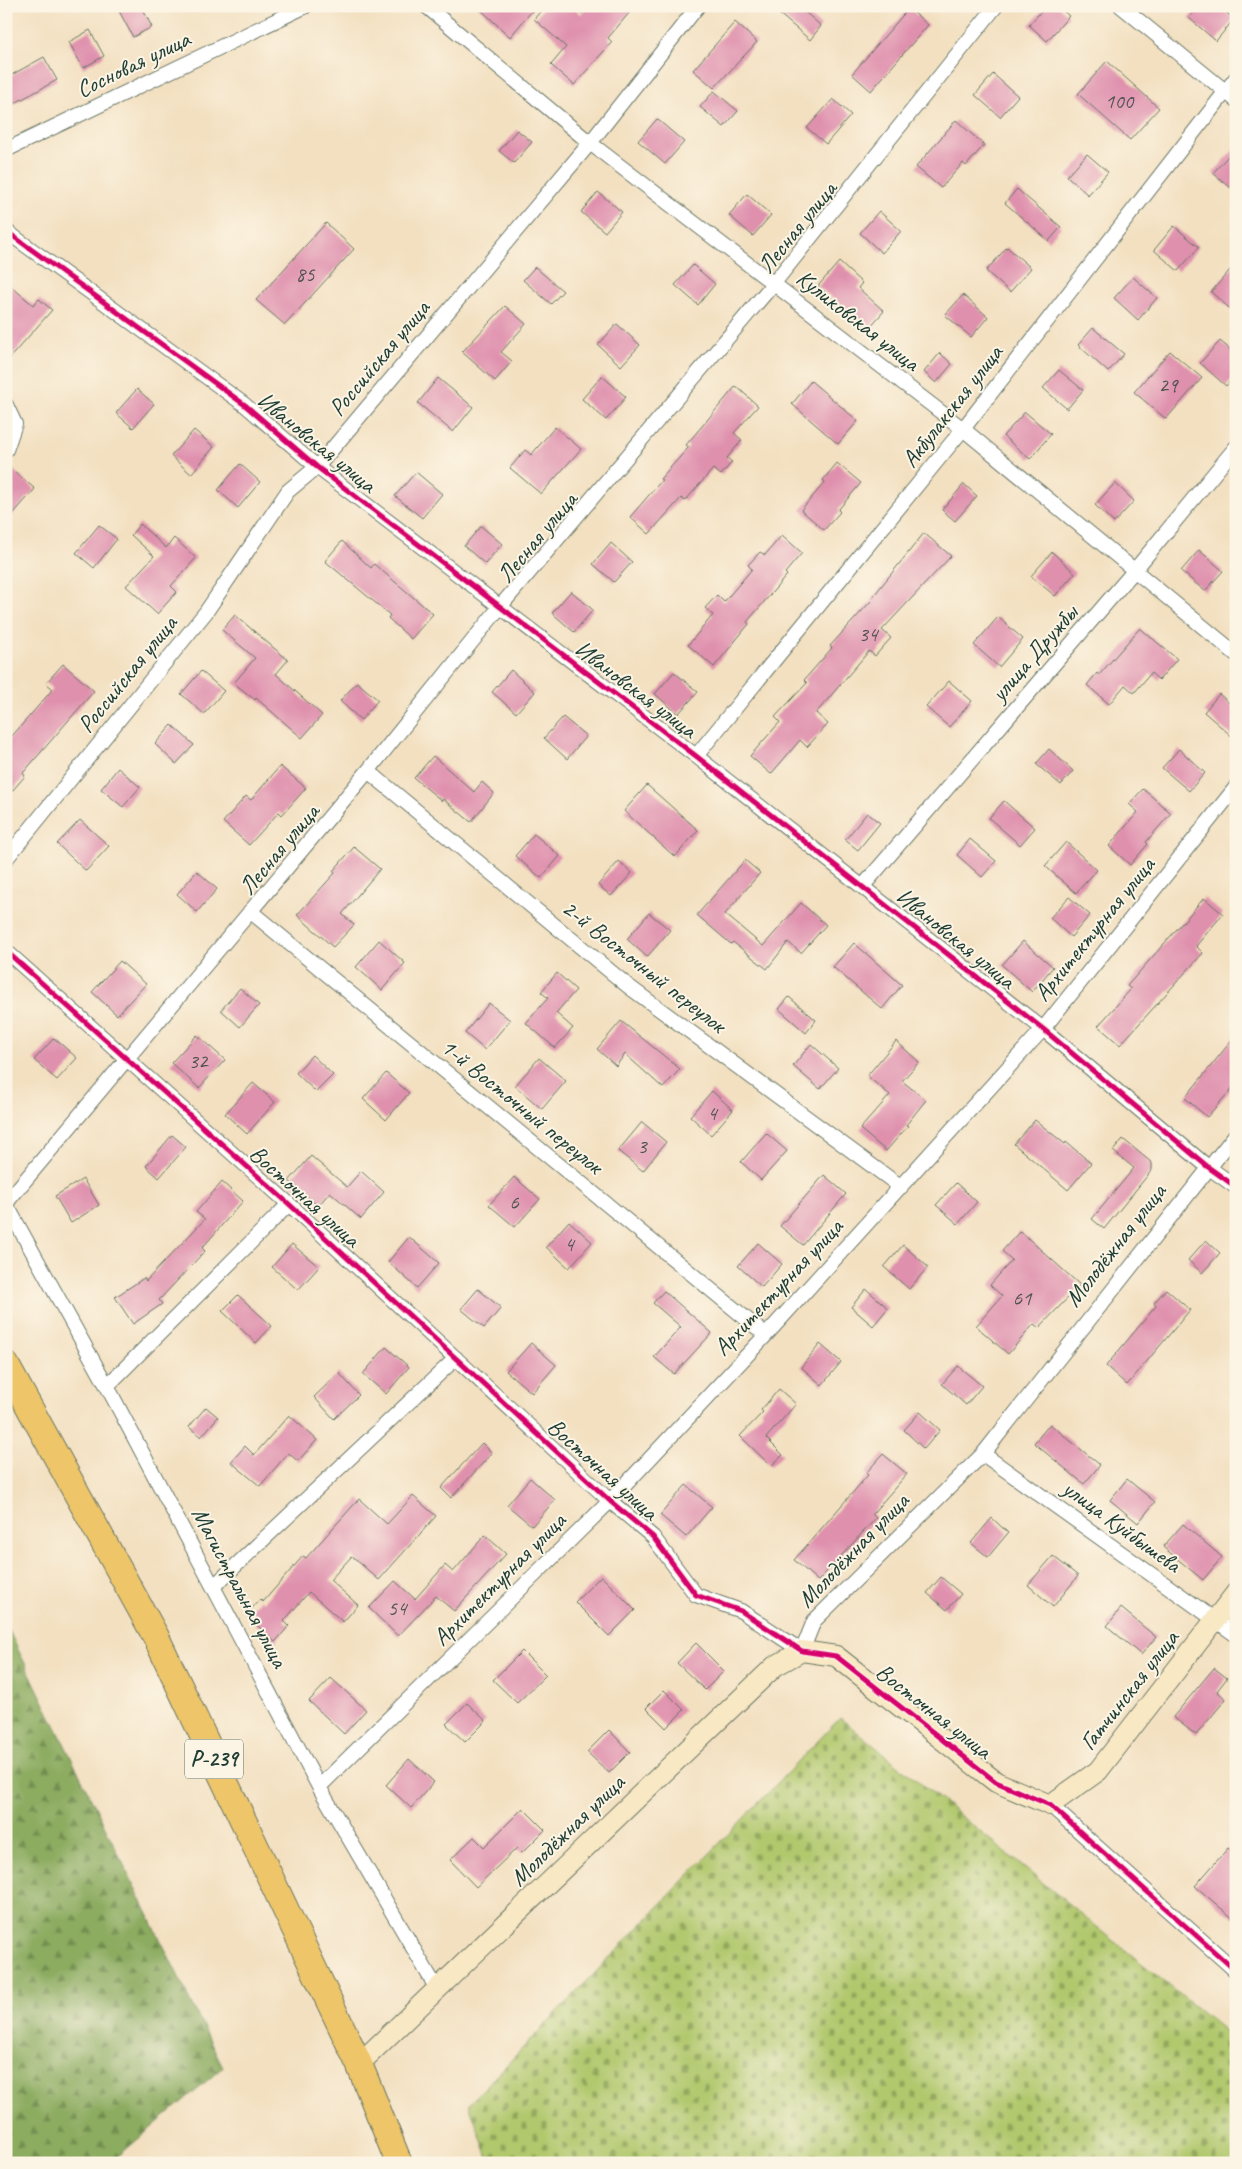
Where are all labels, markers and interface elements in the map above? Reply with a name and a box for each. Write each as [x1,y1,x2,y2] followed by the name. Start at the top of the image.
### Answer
[71,23,196,104] street label: Сосновая улица
[1105,88,1135,114] house number: 100
[751,173,845,279] street label: Лесная улица
[296,261,316,287] house number: 85
[790,263,927,378] street label: Куликовская улица
[322,293,437,422] street label: Российская улица
[895,337,1010,473] street label: Акбулакская улица
[1159,372,1179,398] house number: 29
[251,385,384,500] street label: Ивановская улица
[490,484,585,589] street label: Лесная улица
[982,597,1086,709] street label: улица Дружбы
[71,608,184,739] street label: Российская улица
[859,621,880,647] house number: 34
[569,633,704,745] street label: Ивановская улица
[232,796,327,901] street label: Лесная улица
[1027,850,1162,1007] street label: Архитектурная улица
[890,881,1023,996] street label: Ивановская улица
[556,893,734,1041] street label: 2-й Восточный переулок
[435,1031,611,1182] street label: 1-й Восточный переулок
[189,1048,209,1074] house number: 32
[707,1100,719,1126] house number: 4
[637,1133,648,1159] house number: 3
[243,1138,368,1255] street label: Восточная улица
[1058,1176,1173,1313] street label: Молодёжная улица
[509,1189,519,1215] house number: 6
[707,1211,850,1362] street label: Архитектурная улица
[564,1231,576,1257] house number: 4
[1013,1285,1033,1311] house number: 61
[541,1411,666,1528] street label: Восточная улица
[1055,1472,1188,1580] street label: улица Куйбышева
[791,1485,916,1614] street label: Молодёжная улица
[185,1502,296,1674] street label: Магистральная улица
[426,1505,573,1652] street label: Архитектурная улица
[388,1595,409,1621] house number: 54
[1073,1623,1186,1756] street label: Гатчинская улица
[870,1656,999,1766] street label: Восточная улица
[185,1740,243,1778] road number: Р-239
[503,1767,632,1892] street label: Молодёжная улица

